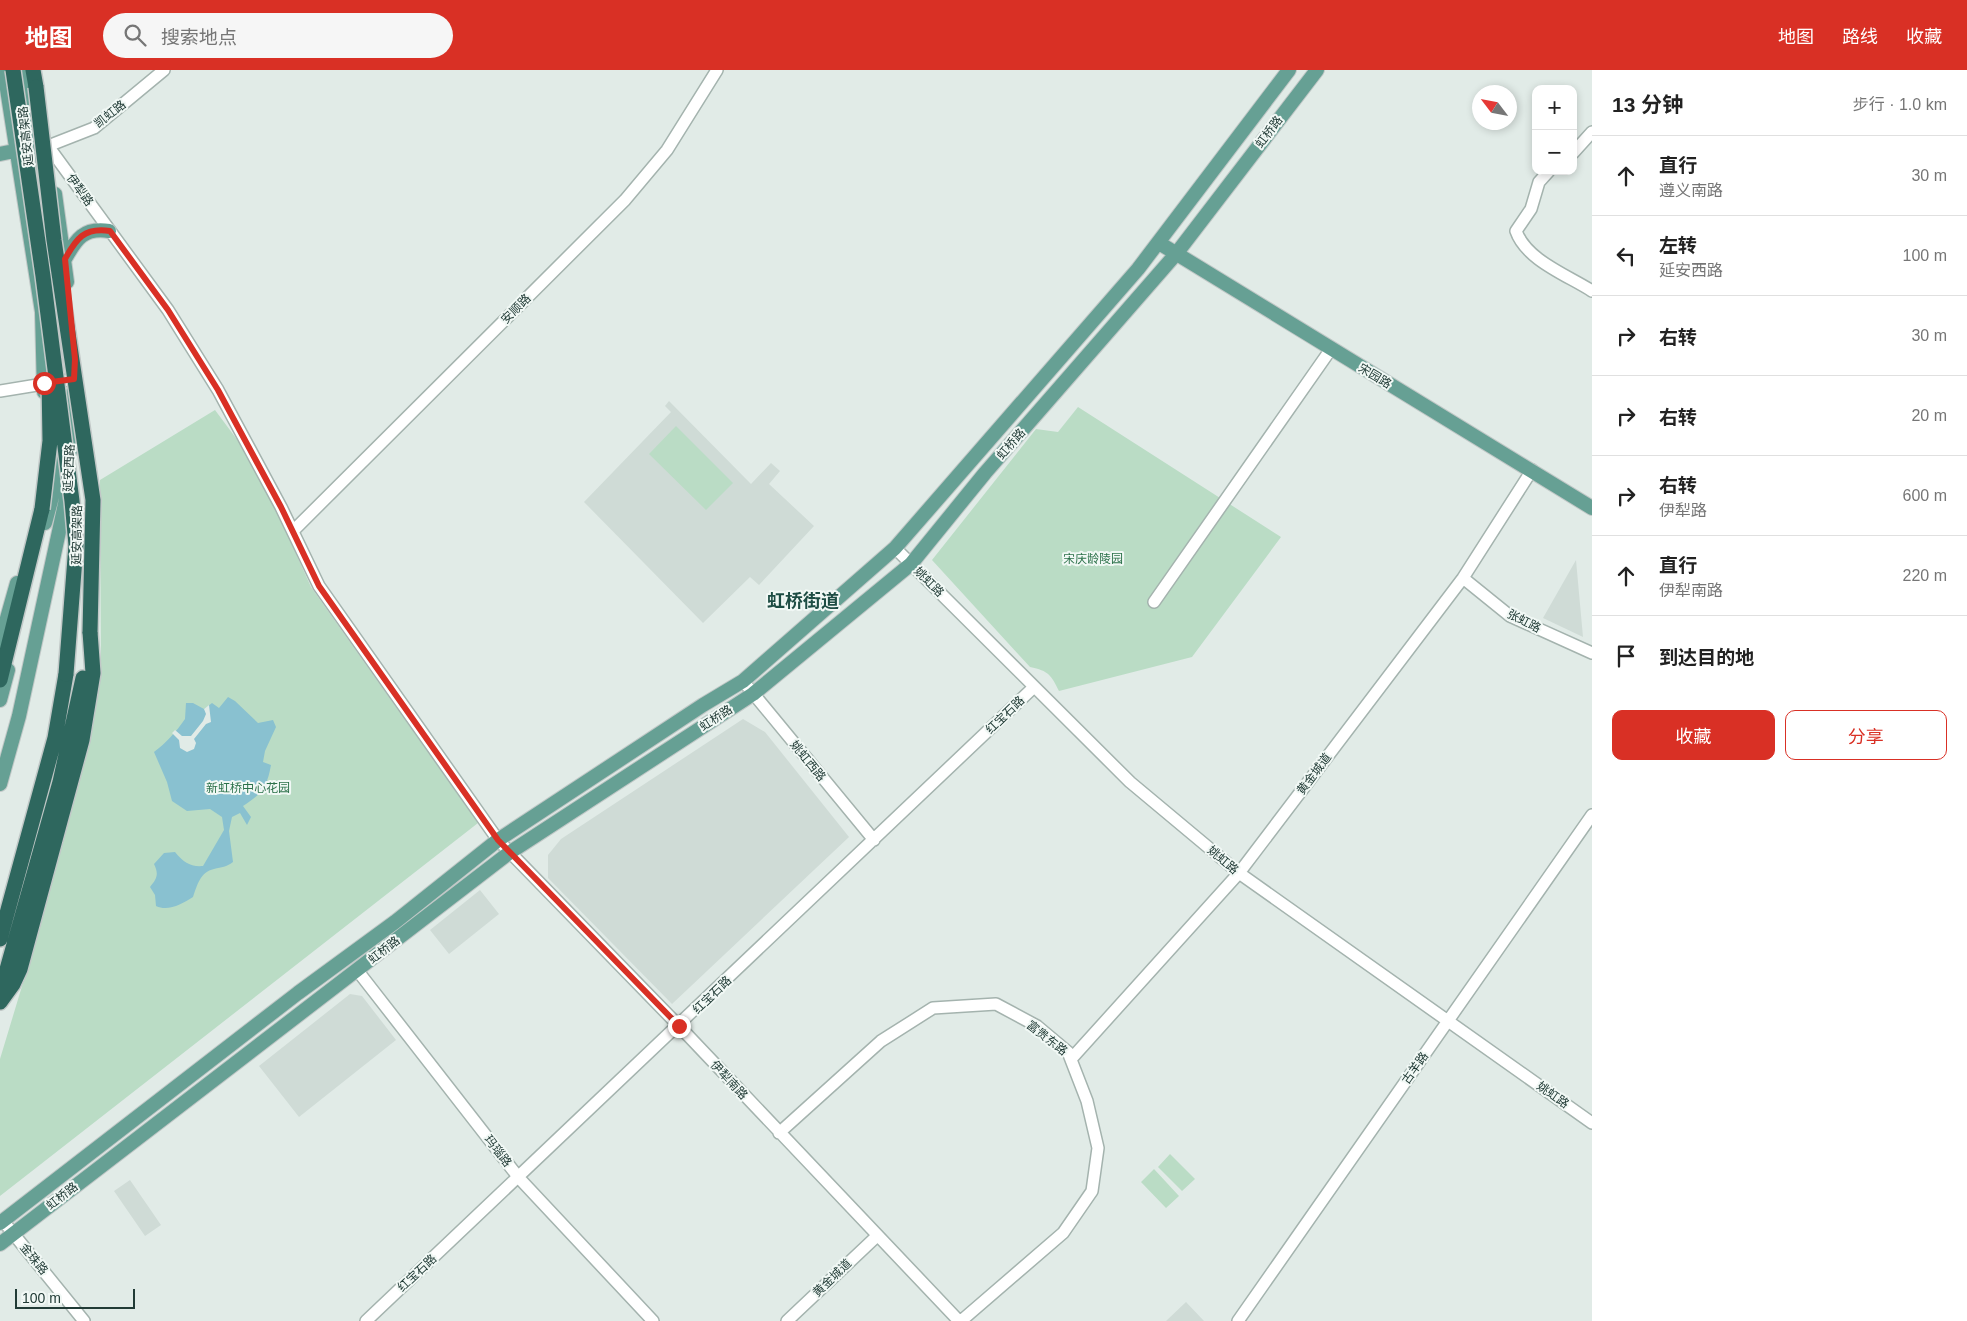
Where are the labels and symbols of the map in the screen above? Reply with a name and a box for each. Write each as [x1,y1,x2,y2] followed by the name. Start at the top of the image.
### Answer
[1472,85,1517,130] north arrow
[92,97,128,131] street label: 凯虹路
[16,105,36,167] street label: 延安高架路
[1253,113,1285,151] street label: 虹桥路
[64,171,96,209] street label: 伊犁路
[498,291,534,327] street label: 安顺路
[1356,361,1394,391] street label: 宋园路
[33,372,56,395] route start
[994,426,1028,462] street label: 虹桥路
[61,444,77,492] street label: 延安西路
[69,505,85,565] street label: 延安高架路
[1063,552,1123,566] park label: 宋庆龄陵园
[911,564,947,600] street label: 姚虹路
[767,591,839,611] district label: 虹桥街道
[1505,607,1543,635] street label: 张虹路
[983,693,1027,737] street label: 红宝石路
[697,702,735,734] street label: 虹桥路
[787,738,829,784] street label: 姚虹西路
[1294,751,1334,797] street label: 黄金城道
[206,781,290,795] park label: 新虹桥中心花园
[1205,843,1241,877] street label: 姚虹路
[366,933,402,967] street label: 虹桥路
[690,973,734,1017] street label: 红宝石路
[668,1015,691,1038] route end
[1024,1018,1070,1058] street label: 富贵东路
[1399,1049,1431,1087] street label: 古羊路
[708,1058,750,1102] street label: 伊犁南路
[1534,1079,1572,1111] street label: 姚虹路
[481,1133,515,1169] street label: 玛瑙路
[44,1179,80,1213] street label: 虹桥路
[17,1241,51,1277] street label: 金珠路
[395,1252,439,1294] street label: 红宝石路
[810,1256,854,1300] street label: 黄金城道
[15,1286,135,1309] scale bar

